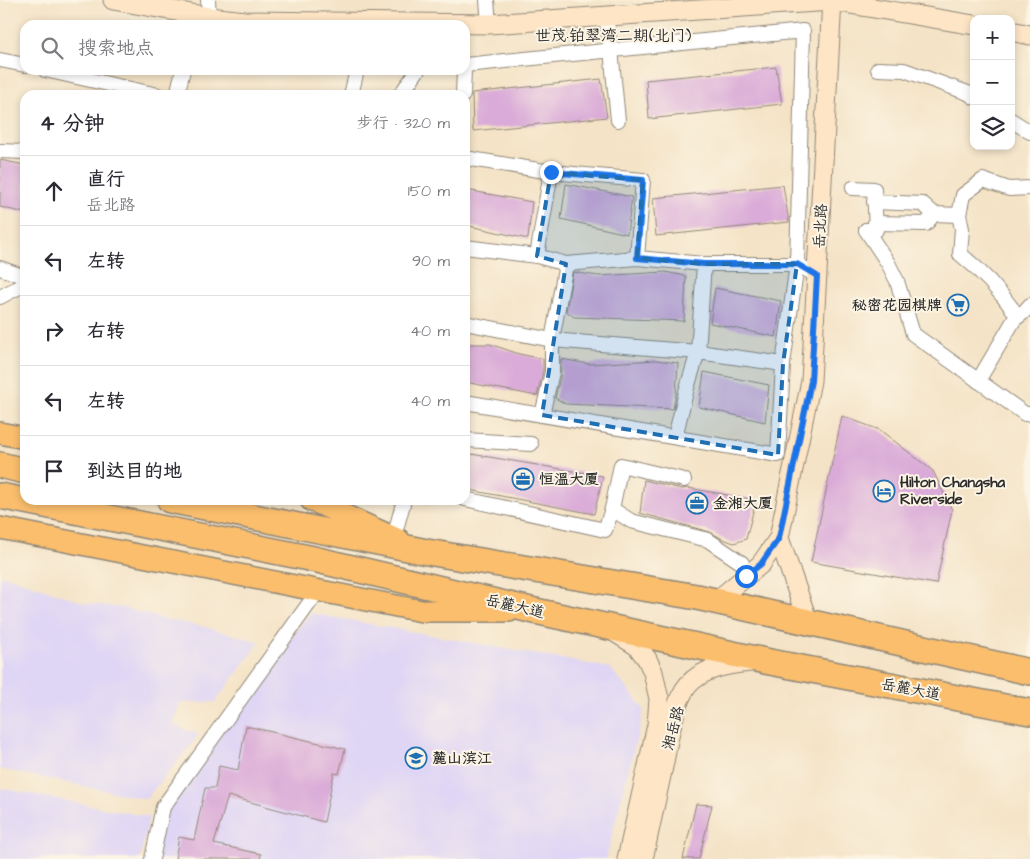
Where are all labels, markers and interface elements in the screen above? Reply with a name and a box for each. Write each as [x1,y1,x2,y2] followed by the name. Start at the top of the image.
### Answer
[970,15,1015,150] map controls
[970,15,1015,60] button: +
[20,20,470,75] search box
[535,25,692,47] district label: 世茂·铂翠湾二期(北门)
[38,34,66,62] icon: search
[78,35,154,62] text: 搜索地点
[970,60,1015,105] button: −
[970,105,1015,150] button: layers
[40,109,105,138] text: 4 分钟
[357,112,450,134] text: 步行 · 320 m
[540,161,563,184] route end
[87,166,125,193] text: 直行
[40,177,68,205] icon: ahead
[408,180,450,202] text: 150 m
[87,194,135,216] text: 岳北路
[809,203,832,249] street label: 岳北路
[40,247,68,275] icon: left
[87,248,125,275] text: 左转
[412,250,450,272] text: 90 m
[946,293,970,317] supermarket icon: 秘密花园棋牌
[852,295,942,316] place label: 秘密花园棋牌
[40,317,68,345] icon: right
[87,318,125,345] text: 右转
[410,320,450,342] text: 40 m
[40,387,68,415] icon: left
[87,388,125,415] text: 左转
[410,390,450,412] text: 40 m
[40,457,68,485] icon: arrive
[87,458,182,485] text: 到达目的地
[511,467,535,491] office icon: 恒温大厦
[539,469,599,490] place label: 恒温大厦
[900,472,1006,510] place label: Hilton Changsha Riverside
[872,479,896,503] hotel icon: Hilton Changsha Riverside
[685,491,709,515] office icon: 金湘大厦
[713,493,773,514] place label: 金湘大厦
[735,565,758,588] route start
[483,590,546,623] street label: 岳麓大道
[879,673,942,706] street label: 岳麓大道
[658,704,689,753] street label: 湘岳路
[404,746,428,770] school or university icon: 麓山滨江
[432,748,492,769] place label: 麓山滨江

